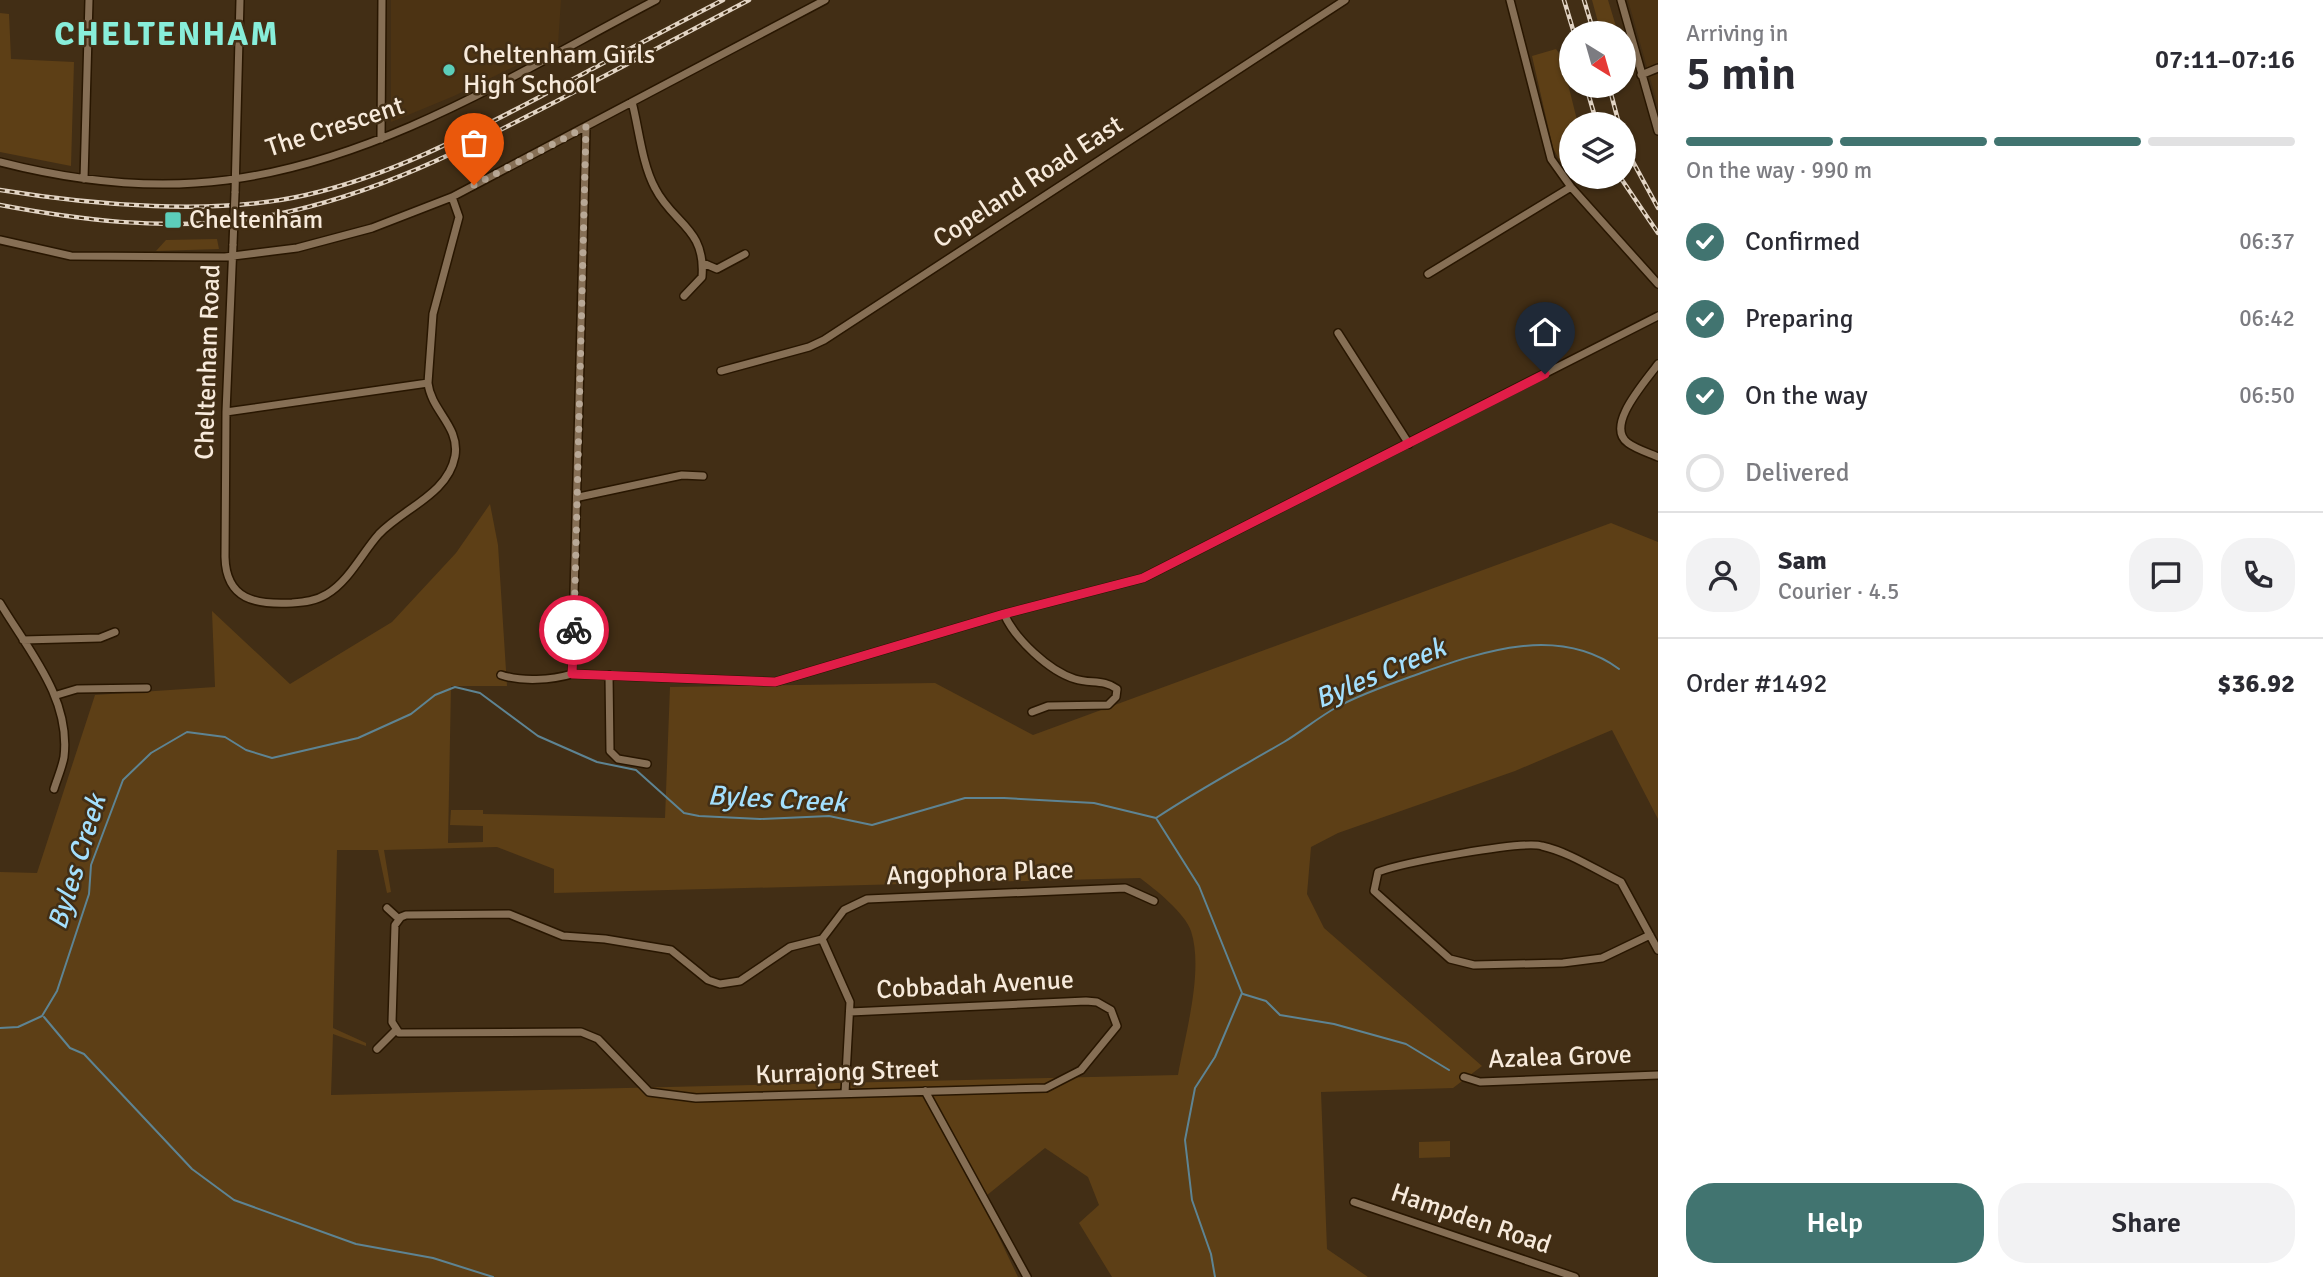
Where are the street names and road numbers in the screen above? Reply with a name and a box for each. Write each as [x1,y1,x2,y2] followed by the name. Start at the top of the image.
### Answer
[262,90,408,164] street label: The Crescent
[927,109,1129,255] street label: Copeland Road East
[189,264,227,460] street label: Cheltenham Road
[886,854,1074,892] street label: Angophora Place
[875,964,1075,1006] street label: Cobbadah Avenue
[1488,1039,1632,1075] street label: Azalea Grove
[755,1053,939,1091] street label: Kurrajong Street
[1387,1177,1555,1261] street label: Hampden Road

